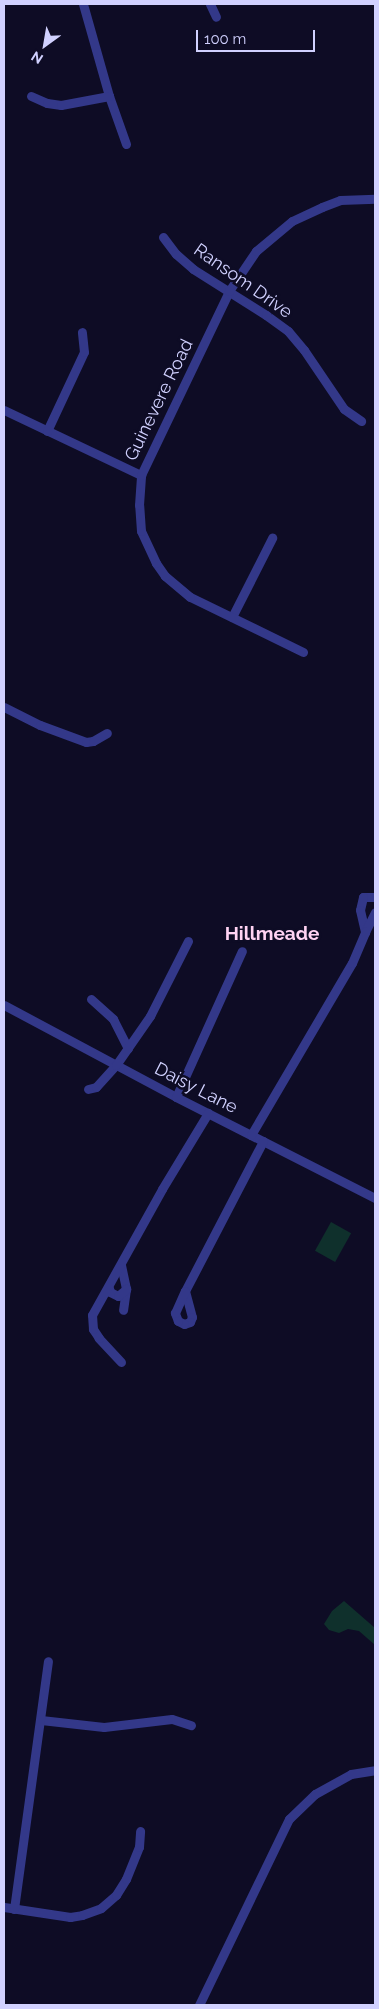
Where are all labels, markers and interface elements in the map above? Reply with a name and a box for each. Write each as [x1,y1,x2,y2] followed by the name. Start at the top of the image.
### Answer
[20,20,70,70] north arrow
[199,20,318,52] scale bar
[204,30,246,48] text: 100 m
[28,48,46,67] text: N
[190,239,296,323] street label: Ransom Drive
[120,336,198,464] street label: Guinevere Road
[225,923,319,945] district label: Hillmeade
[151,1058,241,1118] street label: Daisy Lane

